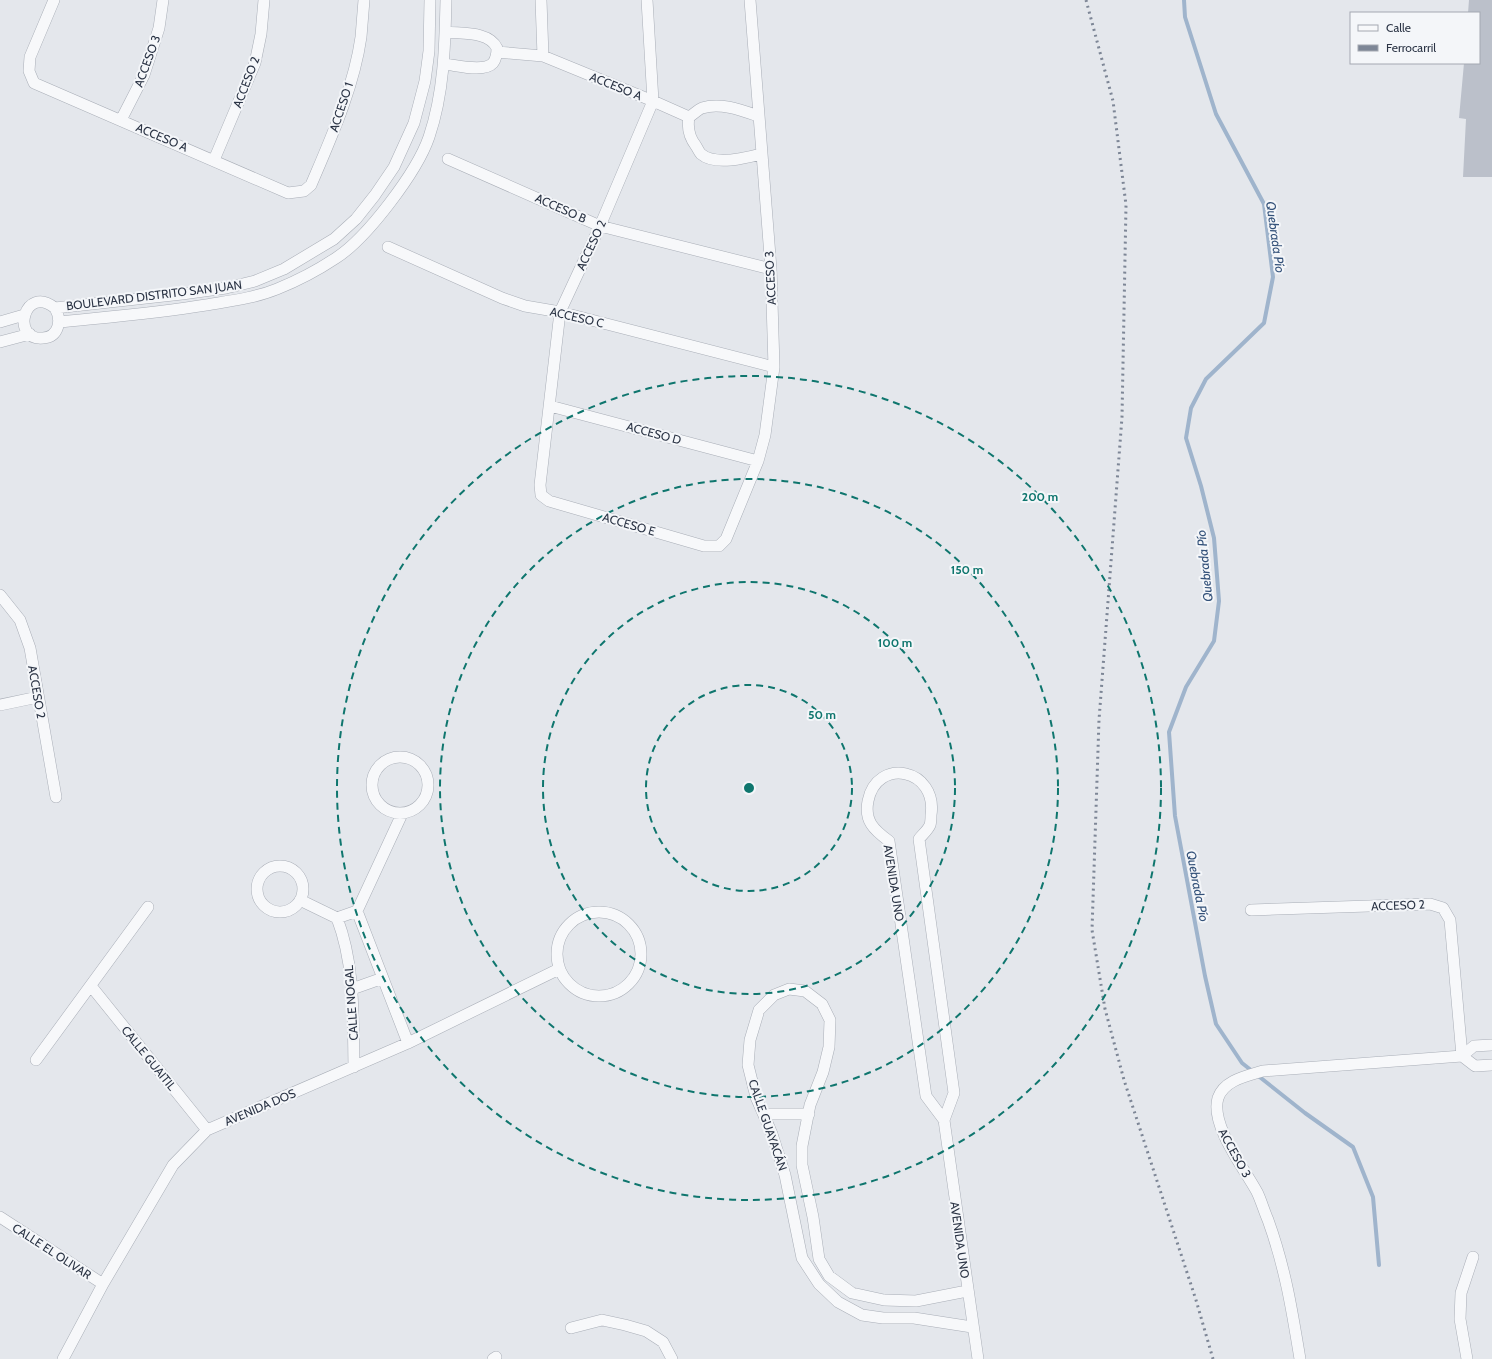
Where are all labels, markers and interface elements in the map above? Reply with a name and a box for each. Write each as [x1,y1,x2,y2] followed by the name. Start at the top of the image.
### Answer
[1350,12,1480,64] legend
[1386,20,1411,35] text: Calle
[131,33,163,89] street label: ACCESO 3
[1386,40,1436,55] text: Ferrocarril
[229,54,263,110] street label: ACCESO 2
[588,69,645,103] street label: ACCESO A
[326,80,356,134] street label: ACCESO 1
[134,119,191,155] street label: ACCESO A
[533,190,589,226] street label: ACCESO B
[1263,200,1289,274] water label: Quebrada Pío
[573,217,609,273] street label: ACCESO 2
[761,251,779,305] street label: ACCESO 3
[65,277,243,313] street label: BOULEVARD DISTRITO SAN JUAN
[549,304,605,330] street label: ACCESO C
[625,418,683,448] street label: ACCESO D
[1022,489,1058,504] text: 200 m
[601,509,657,539] street label: ACCESO E
[1192,529,1216,603] water label: Quebrada Pío
[951,562,983,577] text: 150 m
[878,635,912,650] text: 100 m
[25,664,49,720] street label: ACCESO 2
[808,707,836,722] text: 50 m
[742,781,756,795] centre of rings
[881,844,907,922] street label: AVENIDA UNO
[1183,849,1213,923] water label: Quebrada Pío
[1371,897,1425,913] street label: ACCESO 2
[341,965,361,1041] street label: CALLE NOGAL
[118,1023,180,1093] street label: CALLE GUAITIL
[745,1077,791,1173] street label: CALLE GUAYACÁN
[222,1085,298,1129] street label: AVENIDA DOS
[1215,1126,1255,1180] street label: ACCESO 3
[947,1201,973,1279] street label: AVENIDA UNO
[10,1220,95,1283] street label: CALLE EL OLIVAR

